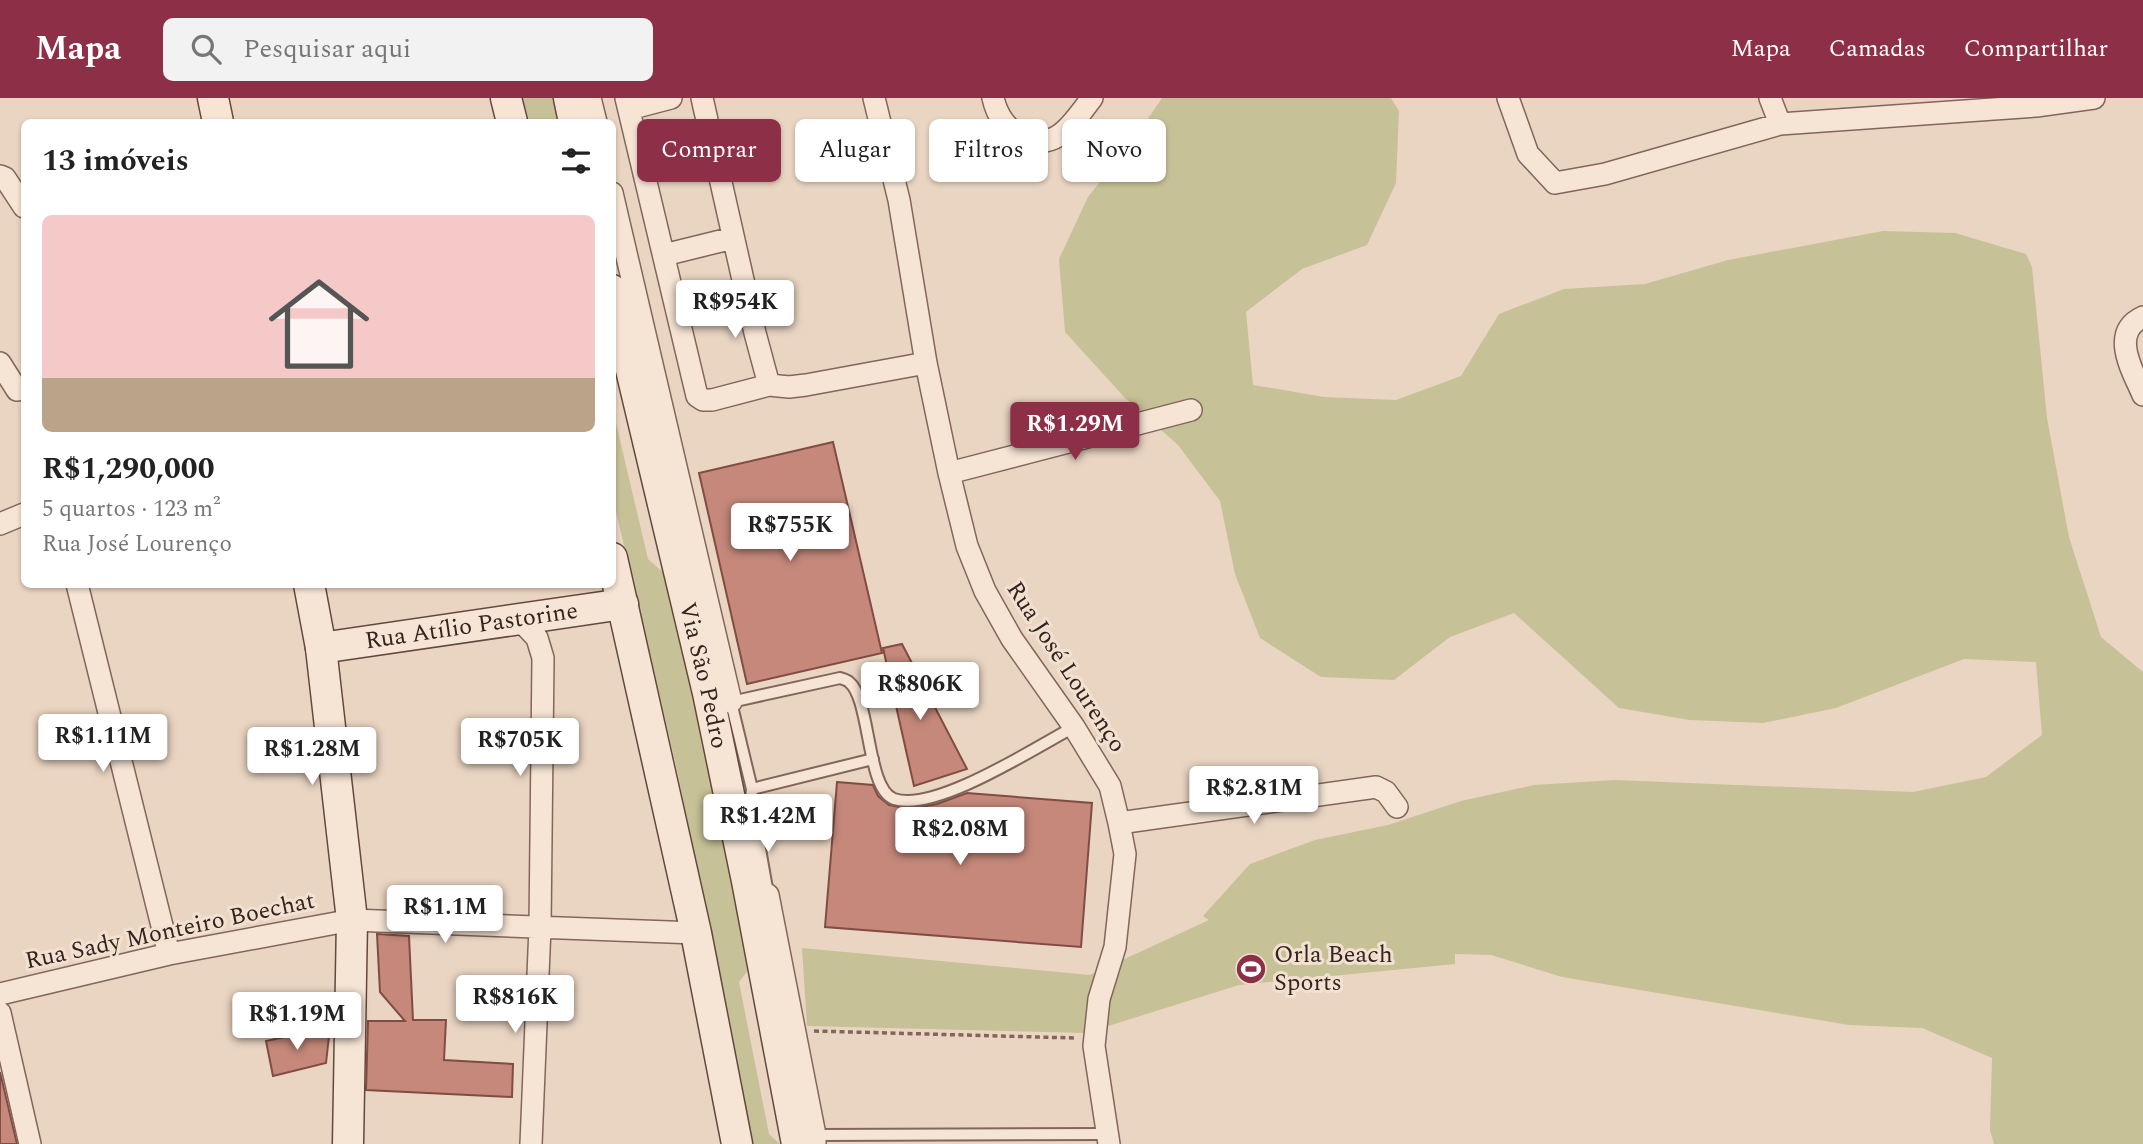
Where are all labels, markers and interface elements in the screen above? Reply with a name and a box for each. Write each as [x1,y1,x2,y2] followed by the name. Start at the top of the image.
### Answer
[163,18,653,81] search box
[35,24,121,74] text: Mapa
[243,29,411,69] text: Pesquisar aqui
[187,30,225,68] icon: search
[1731,31,1791,67] text: Mapa
[1829,31,1926,67] text: Camadas
[1964,31,2108,67] text: Compartilhar
[637,119,781,182] chip: Comprar
[795,119,915,182] chip: Alugar
[929,119,1048,182] chip: Filtros
[1062,119,1166,182] chip: Novo
[42,138,189,184] text: 13 imóveis
[557,142,595,180] icon: filters
[256,261,382,387] icon: home
[678,280,792,340] pin: R$954K
[692,285,778,320] text: R$954K
[1010,402,1140,462] pin: R$1.29M
[1026,407,1124,442] text: R$1.29M
[42,446,215,492] text: R$1,290,000
[42,492,220,527] text: 5 quartos · 123 m²
[733,504,847,563] pin: R$755K
[747,508,833,543] text: R$755K
[42,527,232,562] text: Rua José Lourenço
[997,574,1135,760] street label: Rua José Lourenço
[363,593,580,659] street label: Rua Atílio Pastorine
[669,598,737,752] street label: Via São Pedro
[863,662,977,722] pin: R$806K
[877,667,963,702] text: R$806K
[38,714,168,774] pin: R$1.11M
[463,718,577,778] pin: R$705K
[54,719,152,754] text: R$1.11M
[477,723,563,758] text: R$705K
[247,728,377,787] pin: R$1.28M
[263,732,361,767] text: R$1.28M
[1189,766,1319,826] pin: R$2.81M
[1205,771,1303,806] text: R$2.81M
[703,794,833,854] pin: R$1.42M
[719,799,817,834] text: R$1.42M
[895,808,1025,867] pin: R$2.08M
[911,812,1009,847] text: R$2.08M
[22,883,318,979] street label: Rua Sady Monteiro Boechat
[388,886,502,945] pin: R$1.1M
[403,890,487,925] text: R$1.1M
[1274,937,1393,1001] place label: Orla Beach Sports
[1234,952,1268,986] sports icon: Orla Beach Sports
[458,976,572,1035] pin: R$816K
[472,980,558,1015] text: R$816K
[232,992,362,1052] pin: R$1.19M
[248,997,346,1032] text: R$1.19M

